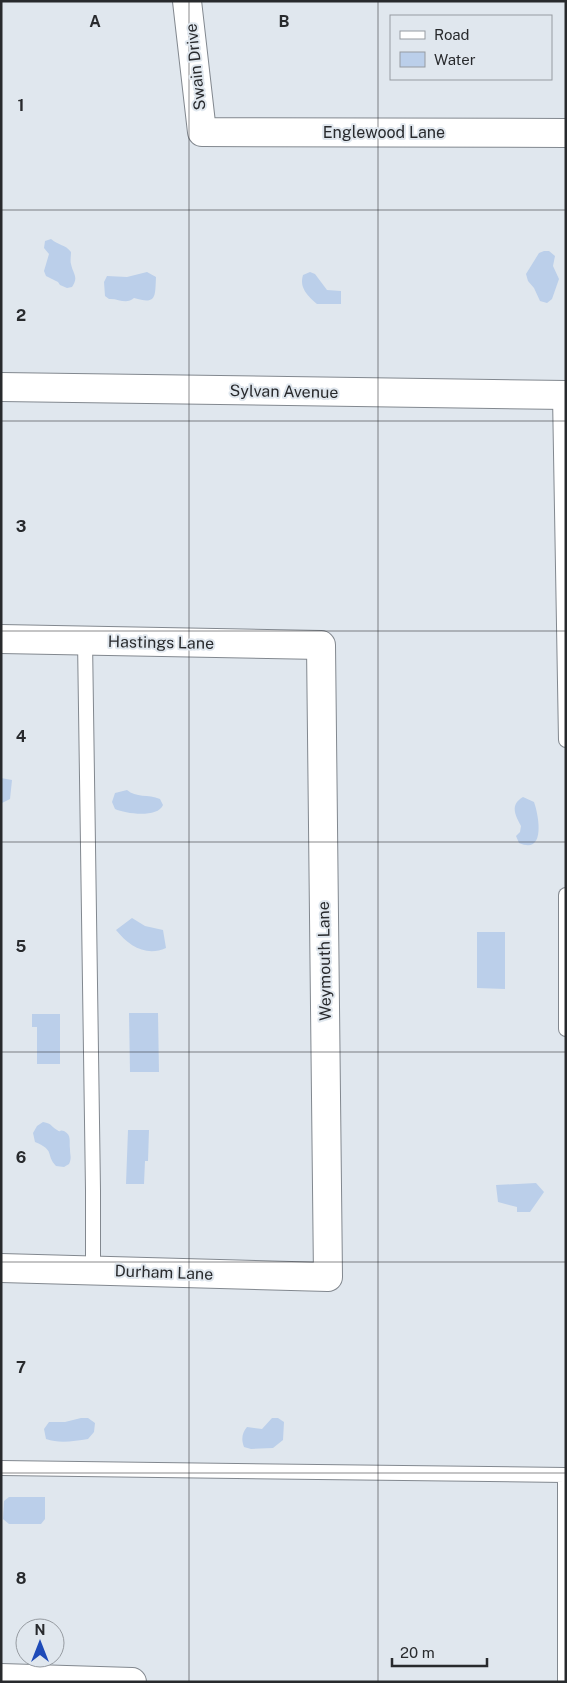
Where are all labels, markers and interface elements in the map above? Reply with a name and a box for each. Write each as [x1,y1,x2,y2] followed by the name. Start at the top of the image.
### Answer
[89,12,101,31] text: A
[279,12,290,31] text: B
[390,15,552,80] legend
[181,22,210,111] street label: Swain Drive
[434,26,470,43] text: Road
[434,51,476,68] text: Water
[18,96,24,115] text: 1
[323,123,445,142] street label: Englewood Lane
[16,306,26,325] text: 2
[229,381,339,402] street label: Sylvan Avenue
[16,517,26,536] text: 3
[108,632,214,653] street label: Hastings Lane
[16,727,27,746] text: 4
[314,901,335,1021] street label: Weymouth Lane
[16,937,27,956] text: 5
[16,1148,26,1167] text: 6
[114,1261,214,1284] street label: Durham Lane
[16,1358,26,1377] text: 7
[16,1569,27,1588] text: 8
[15,1618,65,1668] north arrow
[35,1622,45,1638] text: N
[392,1636,487,1668] scale bar
[400,1644,435,1661] text: 20 m

